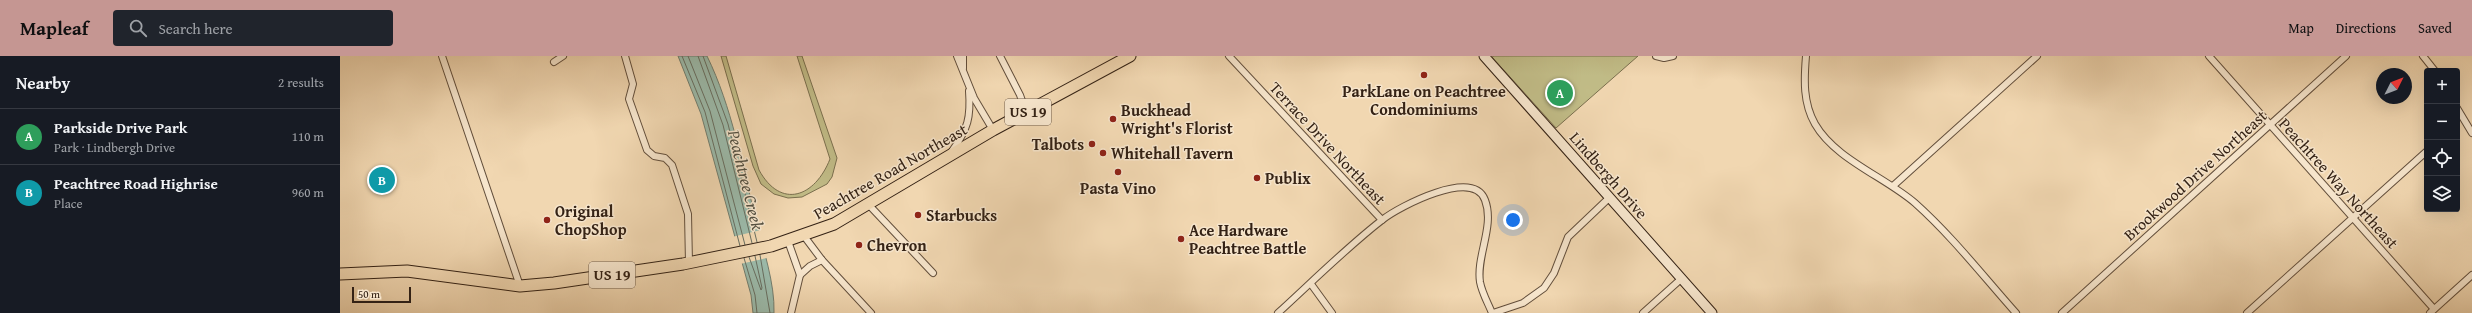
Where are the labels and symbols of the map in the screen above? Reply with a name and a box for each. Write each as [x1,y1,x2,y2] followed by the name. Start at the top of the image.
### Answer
[2376,68,2412,104] north arrow
[1419,70,1429,80] marker: ParkLane on Peachtree Condominiums
[1264,76,1392,210] street label: Terrace Drive Northeast
[1547,78,1573,108] pin: A
[1342,79,1506,121] place label: ParkLane on Peachtree Condominiums
[1121,98,1233,140] place label: Buckhead Wright's Florist
[1005,99,1051,125] road number: US 19
[2118,104,2272,246] street label: Brookwood Drive Northeast
[2274,112,2405,254] street label: Peachtree Way Northeast
[1108,114,1118,124] marker: Buckhead Wright's Florist
[809,117,972,225] street label: Peachtree Road Northeast
[722,126,771,233] water label: Peachtree Creek
[1564,126,1654,224] street label: Lindbergh Drive
[1032,132,1084,156] place label: Talbots
[1087,139,1097,149] marker: Talbots
[1111,141,1234,165] place label: Whitehall Tavern
[1098,148,1108,158] marker: Whitehall Tavern
[369,165,395,195] pin: B
[1265,166,1311,190] place label: Publix
[1113,167,1123,177] marker: Pasta Vino
[1252,173,1262,183] marker: Publix
[1080,176,1156,200] place label: Pasta Vino
[555,199,627,241] place label: Original ChopShop
[926,203,997,227] place label: Starbucks
[913,210,923,220] marker: Starbucks
[1503,210,1523,230] your location
[542,215,552,225] marker: Original ChopShop
[1189,218,1307,260] place label: Ace Hardware Peachtree Battle
[867,233,927,257] place label: Chevron
[1176,234,1186,244] marker: Ace Hardware Peachtree Battle
[854,240,864,250] marker: Chevron
[589,262,635,288] road number: US 19
[352,285,411,304] scale bar

